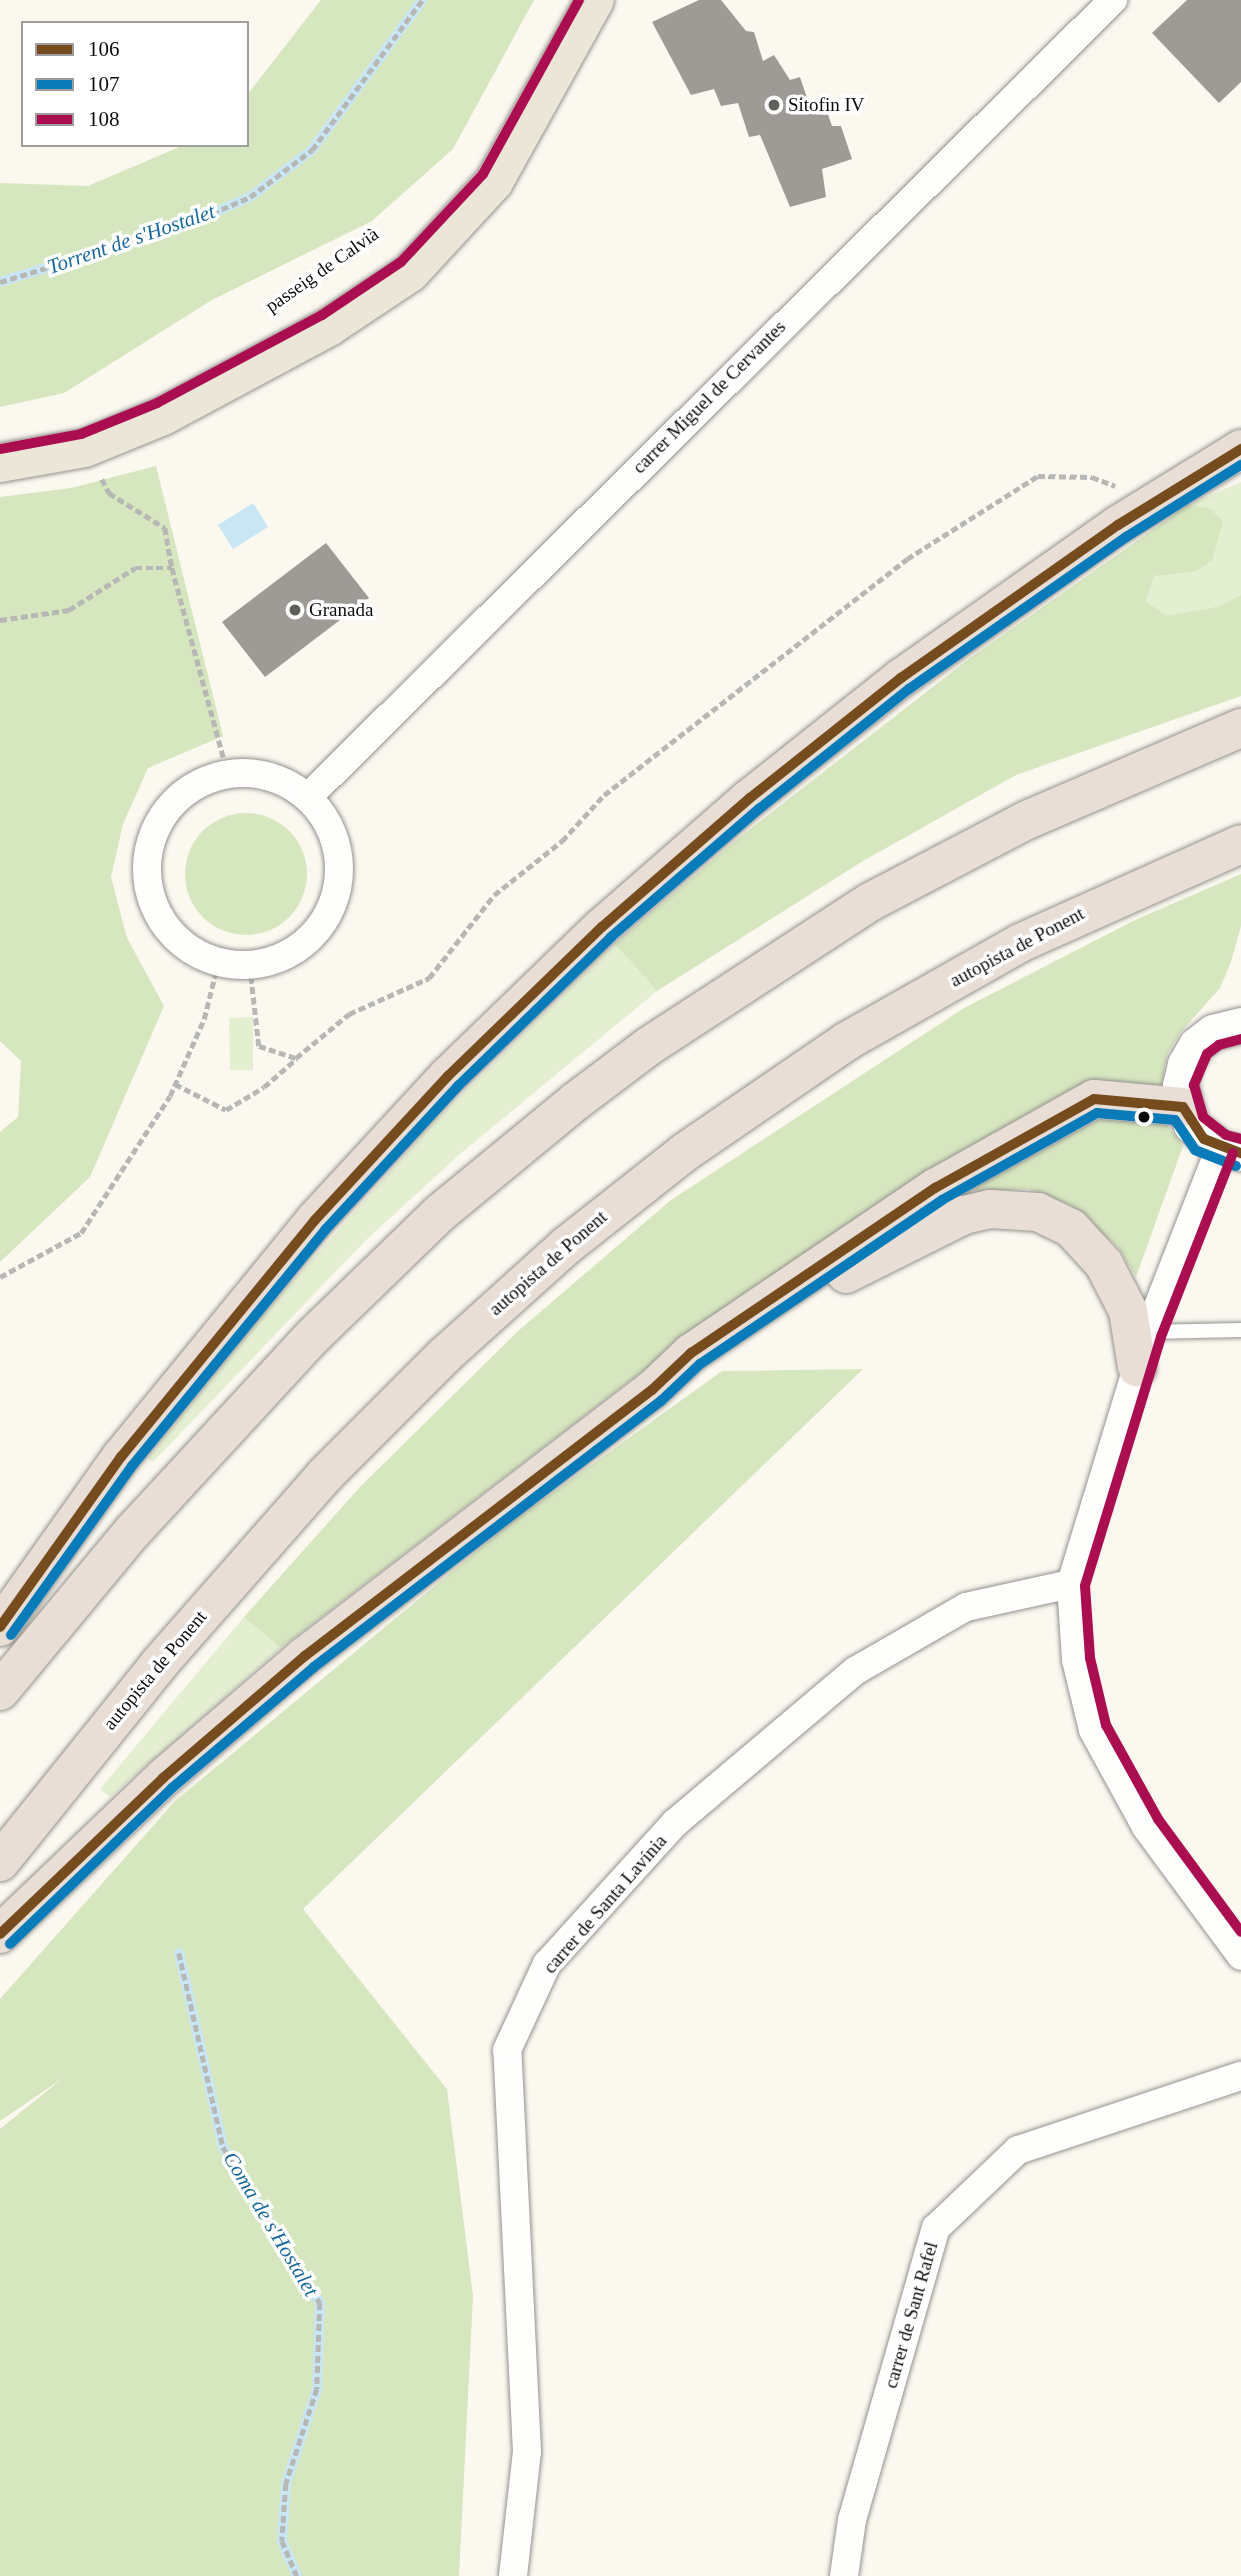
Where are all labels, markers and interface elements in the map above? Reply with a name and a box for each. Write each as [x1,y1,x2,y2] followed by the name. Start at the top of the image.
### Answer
[21,21,248,147] legend
[88,37,120,61] text: 106
[88,72,120,96] text: 107
[788,94,865,116] place label: Sitofin IV
[766,97,782,113] marker: Sitofin IV
[88,107,120,131] text: 108
[44,198,218,280] water label: Torrent de s'Hostalet
[261,223,383,317] street label: passeig de Calvià
[628,316,790,478] street label: carrer Miguel de Cervantes
[309,599,373,621] place label: Granada
[287,602,303,618] marker: Granada
[946,902,1088,992] street label: autopista de Ponent
[1137,1110,1151,1124] unlabelled marker
[484,1206,612,1320] street label: autopista de Ponent
[98,1606,212,1734] street label: autopista de Ponent
[538,1830,672,1978] street label: carrer de Santa Lavínia
[218,2147,324,2301] water label: Coma de s'Hostalet
[879,2239,943,2391] street label: carrer de Sant Rafel

